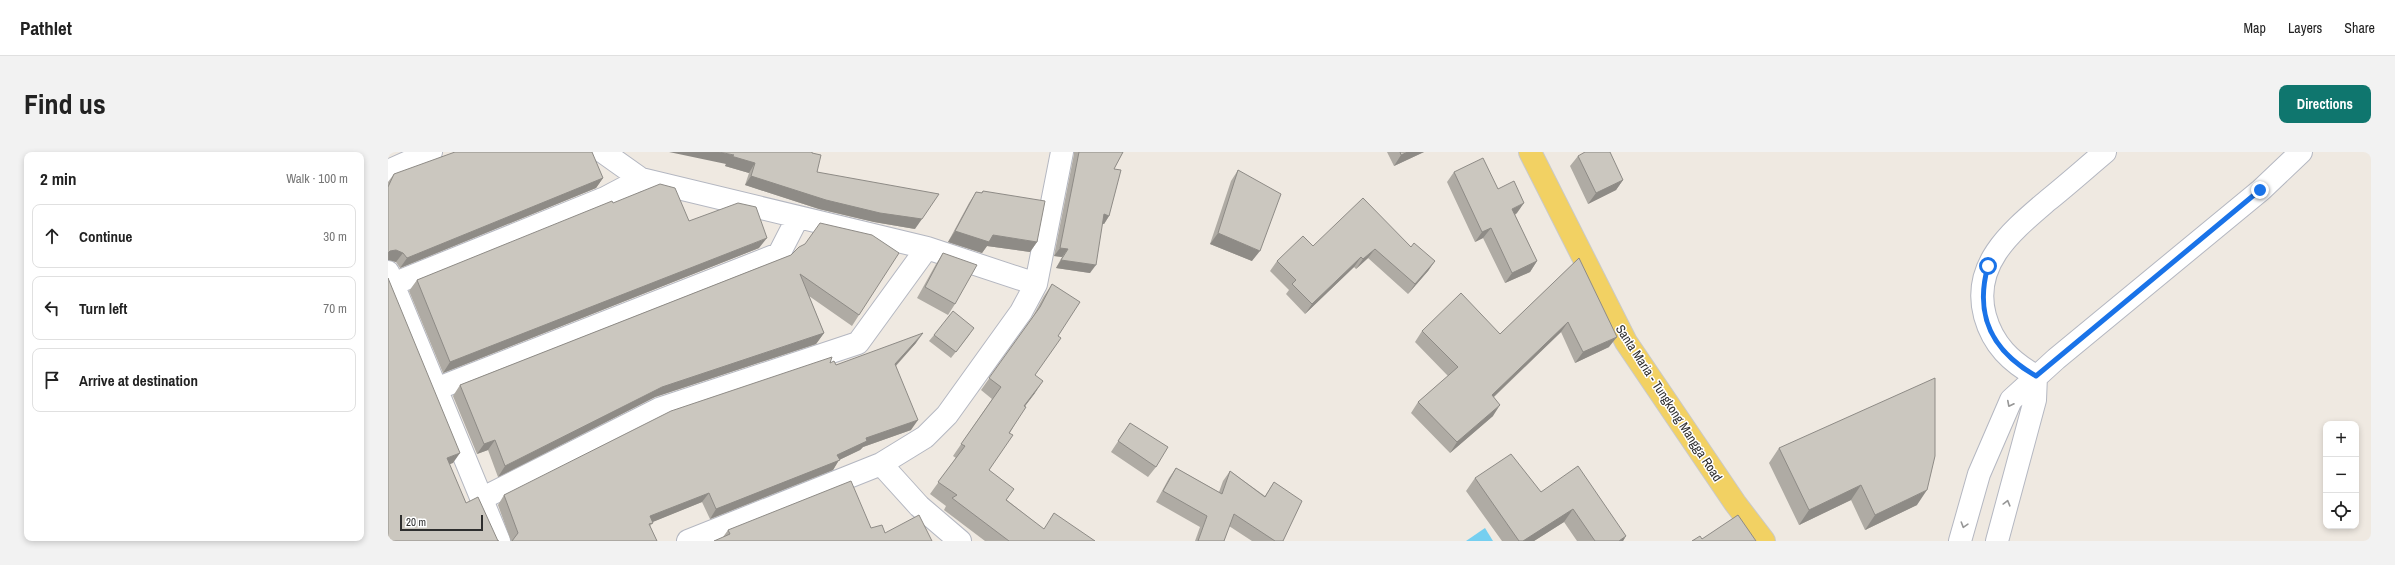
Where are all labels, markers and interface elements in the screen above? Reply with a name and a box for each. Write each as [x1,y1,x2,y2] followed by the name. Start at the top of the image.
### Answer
[20,15,72,41] text: Pathlet
[2244,19,2266,37] text: Map
[2288,19,2322,37] text: Layers
[2344,19,2375,37] text: Share
[24,85,106,123] text: Find us
[2279,85,2371,123] button: Directions
[40,167,76,190] text: 2 min
[286,170,348,187] text: Walk · 100 m
[2251,181,2269,199] route end
[41,225,63,247] icon: ahead
[79,226,132,247] text: Continue
[323,228,347,245] text: 30 m
[1979,257,1997,275] route start
[41,297,63,319] icon: left
[79,298,127,319] text: Turn left
[323,300,347,317] text: 70 m
[1612,321,1726,485] street label: Santa Maria - Tungkong Mangga Road
[41,369,63,391] icon: arrive
[79,370,198,391] text: Arrive at destination
[2007,400,2014,407] one-way arrow
[2323,421,2359,529] map controls
[2323,421,2359,457] button: +
[2323,457,2359,493] button: −
[2323,493,2359,529] button: locate
[2002,500,2011,507] one-way arrow
[400,513,483,532] scale bar
[406,515,426,529] text: 20 m
[1960,522,1969,529] one-way arrow

